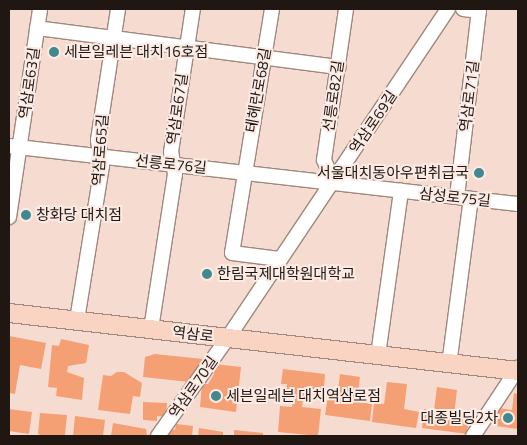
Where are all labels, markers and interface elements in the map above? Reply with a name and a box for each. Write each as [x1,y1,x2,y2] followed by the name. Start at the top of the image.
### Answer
[64,43,208,61] place label: 세븐일레븐 대치16호점
[15,46,43,120] street label: 역삼로63길
[48,46,60,58] marker: 세븐일레븐 대치16호점
[242,46,274,134] street label: 테헤란로68길
[319,59,347,133] street label: 선릉로82길
[456,59,482,133] street label: 역삼로71길
[163,72,191,146] street label: 역삼로67길
[345,87,401,157] street label: 역삼로69길
[89,113,111,187] street label: 역삼로65길
[134,151,208,177] street label: 선릉로76길
[317,164,469,182] place label: 서울대치동아우편취급국
[473,167,485,179] marker: 서울대치동아우편취급국
[418,184,492,210] street label: 삼성로75길
[36,206,122,224] place label: 창화당 대치점
[20,209,32,221] marker: 창화당 대치점
[217,265,355,283] place label: 한림국제대학원대학교
[201,268,213,280] marker: 한림국제대학원대학교
[171,323,215,345] street label: 역삼로
[165,352,221,422] street label: 역삼로70길
[226,387,381,405] place label: 세븐일레븐 대치역삼로점
[210,390,222,402] marker: 세븐일레븐 대치역삼로점
[421,409,498,427] place label: 대종빌딩2차
[502,412,514,424] marker: 대종빌딩2차

